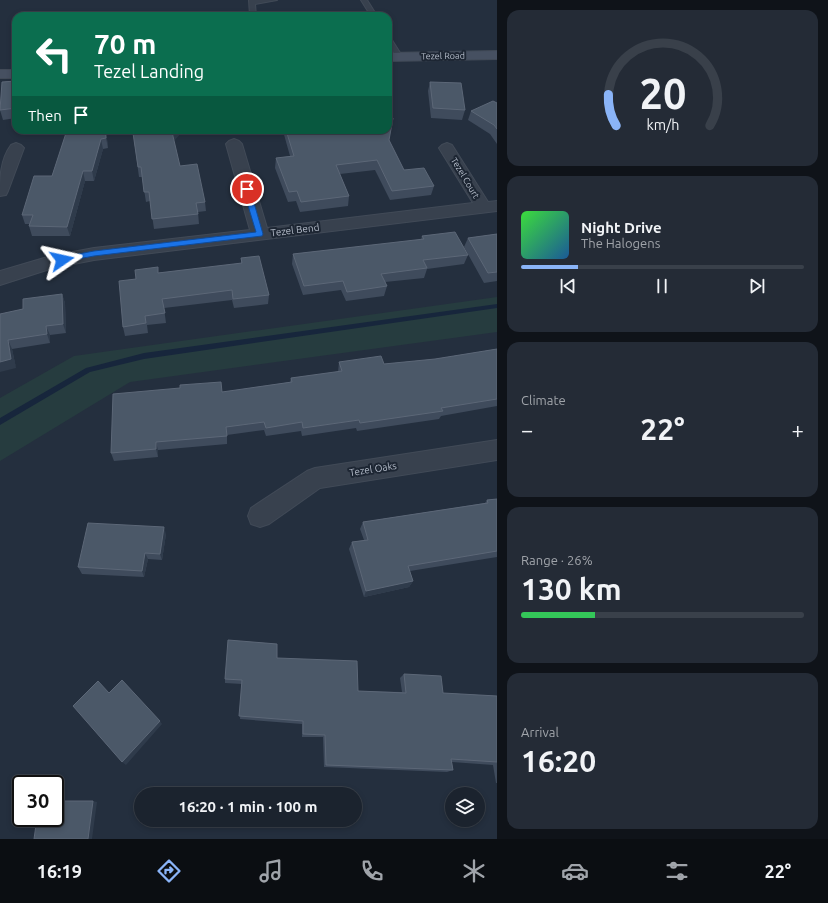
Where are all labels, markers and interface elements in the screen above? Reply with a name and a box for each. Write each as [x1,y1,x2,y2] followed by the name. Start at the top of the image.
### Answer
[28,28,80,80] icon: left
[94,28,156,59] text: 70 m
[421,51,465,61] street label: Tezel Road
[94,61,204,81] text: Tezel Landing
[639,70,686,117] text: 20
[70,104,92,126] icon: arrive
[28,107,62,124] text: Then
[646,116,679,132] text: km/h
[449,156,481,201] street label: Tezel Court
[230,172,264,206] pin
[236,178,258,200] icon: arrive
[581,219,662,236] text: Night Drive
[270,222,320,238] street label: Tezel Bend
[581,236,660,250] text: The Halogens
[41,239,83,281] position arrow
[557,275,579,297] icon: previous
[651,275,673,297] icon: pause
[746,275,768,297] icon: next
[521,393,566,407] text: Climate
[640,412,685,446] text: 22°
[521,417,533,442] text: −
[792,417,804,442] text: +
[349,460,397,478] street label: Tezel Oaks
[521,553,593,567] text: Range · 26%
[521,572,622,606] text: 130 km
[521,725,559,739] text: Arrival
[521,744,596,778] text: 16:20
[12,775,64,827] speed limit sign: 30
[445,787,485,827] map controls
[445,787,485,827] button: layers
[179,798,317,815] text: 16:20 · 1 min · 100 m
[155,857,183,885] icon: directions
[257,857,285,885] icon: music
[358,857,386,885] icon: phone
[460,857,488,885] icon: climate
[561,857,589,885] icon: car
[663,857,691,885] icon: filters
[37,861,82,881] text: 16:19
[765,861,791,881] text: 22°

